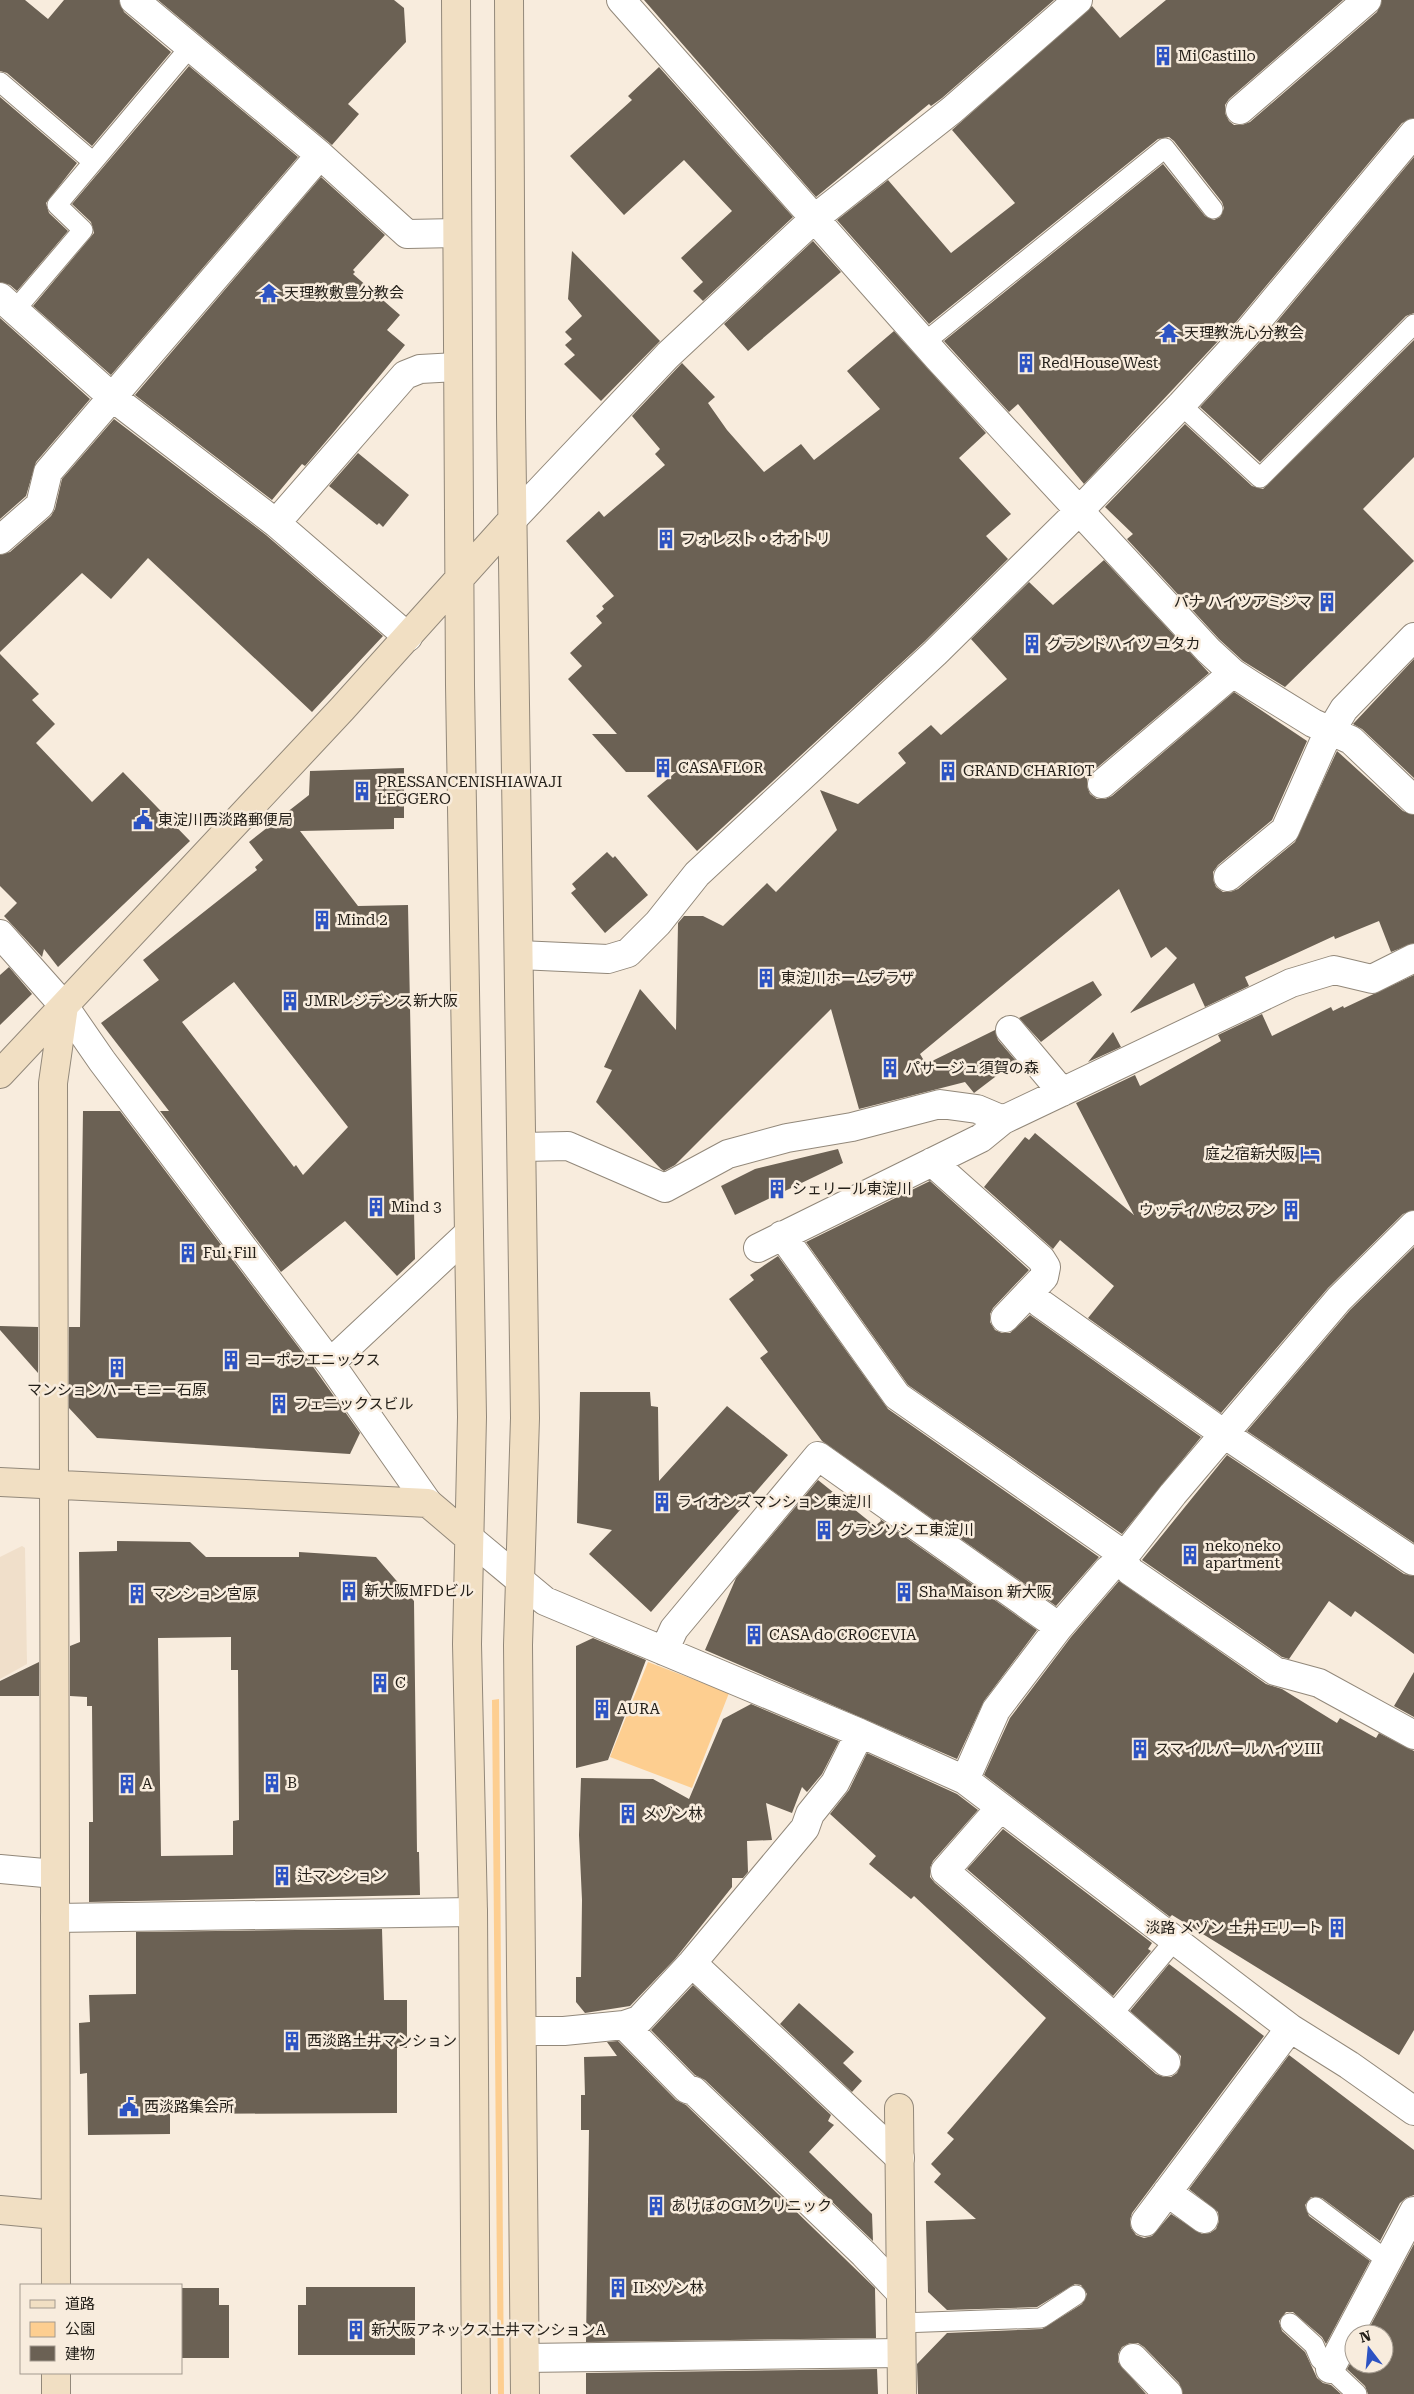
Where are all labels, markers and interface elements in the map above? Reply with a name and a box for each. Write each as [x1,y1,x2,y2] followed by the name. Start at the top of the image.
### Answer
[1152,45,1174,67] building icon: Mi Castillo
[1178,47,1256,65] place label: Mi Castillo
[258,282,280,304] temple icon: 天理教敷豊分教会
[284,284,404,302] place label: 天理教敷豊分教会
[1158,322,1180,344] temple icon: 天理教洗心分教会
[1184,324,1304,342] place label: 天理教洗心分教会
[1015,352,1037,374] building icon: Red House West
[1041,354,1159,372] place label: Red House West
[655,528,677,550] building icon: フォレスト・オオトリ
[681,530,831,548] place label: フォレスト・オオトリ
[1316,591,1338,613] building icon: パナ ハイツアミジマ
[1174,593,1312,611] place label: パナ ハイツアミジマ
[1021,633,1043,655] building icon: グランドハイツ ユタカ
[1047,635,1201,653] place label: グランドハイツ ユタカ
[652,757,674,779] building icon: CASA FLOR
[678,759,764,777] place label: CASA FLOR
[937,760,959,782] building icon: GRAND CHARIOT
[963,762,1094,780] place label: GRAND CHARIOT
[377,773,562,808] place label: PRESSANCENISHIAWAJI LEGGERO
[351,780,373,802] building icon: PRESSANCENISHIAWAJI LEGGERO
[132,809,154,831] public building icon: 東淀川西淡路郵便局
[158,811,293,829] place label: 東淀川西淡路郵便局
[311,909,333,931] building icon: Mind 2
[337,911,388,929] place label: Mind 2
[755,967,777,989] building icon: 東淀川ホームプラザ
[781,969,915,987] place label: 東淀川ホームプラザ
[279,990,301,1012] building icon: JMRレジデンス新大阪
[305,992,458,1010] place label: JMRレジデンス新大阪
[879,1057,901,1079] building icon: パサージュ須賀の森
[905,1059,1039,1077] place label: パサージュ須賀の森
[1299,1143,1321,1165] hotel icon: 庭之宿新大阪
[1205,1145,1295,1163] place label: 庭之宿新大阪
[766,1178,788,1200] building icon: シェリール東淀川
[792,1180,912,1198] place label: シェリール東淀川
[365,1196,387,1218] building icon: Mind 3
[391,1198,442,1216] place label: Mind 3
[1280,1199,1302,1221] building icon: ウッディハウス アン
[1139,1201,1276,1219] place label: ウッディハウス アン
[177,1242,199,1264] building icon: Ful･Fill
[203,1244,257,1262] place label: Ful･Fill
[220,1349,242,1371] building icon: コーポフエニックス
[246,1351,381,1369] place label: コーポフエニックス
[106,1357,128,1379] building icon: マンションハーモニー石原
[27,1381,207,1399] place label: マンションハーモニー石原
[268,1393,290,1415] building icon: フェニックスビル
[294,1395,414,1413] place label: フェニックスビル
[651,1491,673,1513] building icon: ライオンズマンション東淀川
[677,1493,872,1511] place label: ライオンズマンション東淀川
[813,1519,835,1541] building icon: グランソシエ東淀川
[839,1521,974,1539] place label: グランソシエ東淀川
[1205,1537,1281,1572] place label: neko neko apartment
[1179,1544,1201,1566] building icon: neko neko apartment
[338,1580,360,1602] building icon: 新大阪MFDビル
[893,1581,915,1603] building icon: Sha Maison 新大阪
[364,1582,474,1600] place label: 新大阪MFDビル
[126,1583,148,1605] building icon: マンション宮原
[919,1583,1052,1601] place label: Sha Maison 新大阪
[152,1585,257,1603] place label: マンション宮原
[743,1624,765,1646] building icon: CASA do CROCEVIA
[769,1626,917,1644] place label: CASA do CROCEVIA
[369,1672,391,1694] building icon: C
[395,1674,406,1692] place label: C
[591,1698,613,1720] building icon: AURA
[617,1700,661,1718] place label: AURA
[1129,1738,1151,1760] building icon: スマイルパールハイツIII
[1155,1740,1321,1758] place label: スマイルパールハイツIII
[261,1772,283,1794] building icon: B
[116,1773,138,1795] building icon: A
[287,1774,297,1792] place label: B
[142,1775,153,1793] place label: A
[617,1803,639,1825] building icon: メゾン林
[643,1805,703,1823] place label: メゾン林
[271,1865,293,1887] building icon: 辻マンション
[297,1867,387,1885] place label: 辻マンション
[1326,1917,1348,1939] building icon: 淡路 メゾン 土井 エリート
[1146,1919,1322,1937] place label: 淡路 メゾン 土井 エリート
[281,2030,303,2052] building icon: 西淡路土井マンション
[307,2032,457,2050] place label: 西淡路土井マンション
[118,2096,140,2118] public building icon: 西淡路集会所
[144,2098,234,2116] place label: 西淡路集会所
[645,2195,667,2217] building icon: あけぼのGMクリニック
[671,2197,832,2215] place label: あけぼのGMクリニック
[607,2277,629,2299] building icon: IIメゾン林
[633,2279,704,2297] place label: IIメゾン林
[20,2284,182,2374] legend
[65,2295,95,2313] text: 道路
[345,2319,367,2341] building icon: 新大阪アネックス土井マンションA
[65,2320,95,2338] text: 公園
[371,2321,607,2339] place label: 新大阪アネックス土井マンションA
[1344,2324,1394,2374] north arrow
[1358,2327,1373,2346] text: N
[65,2345,95,2363] text: 建物

